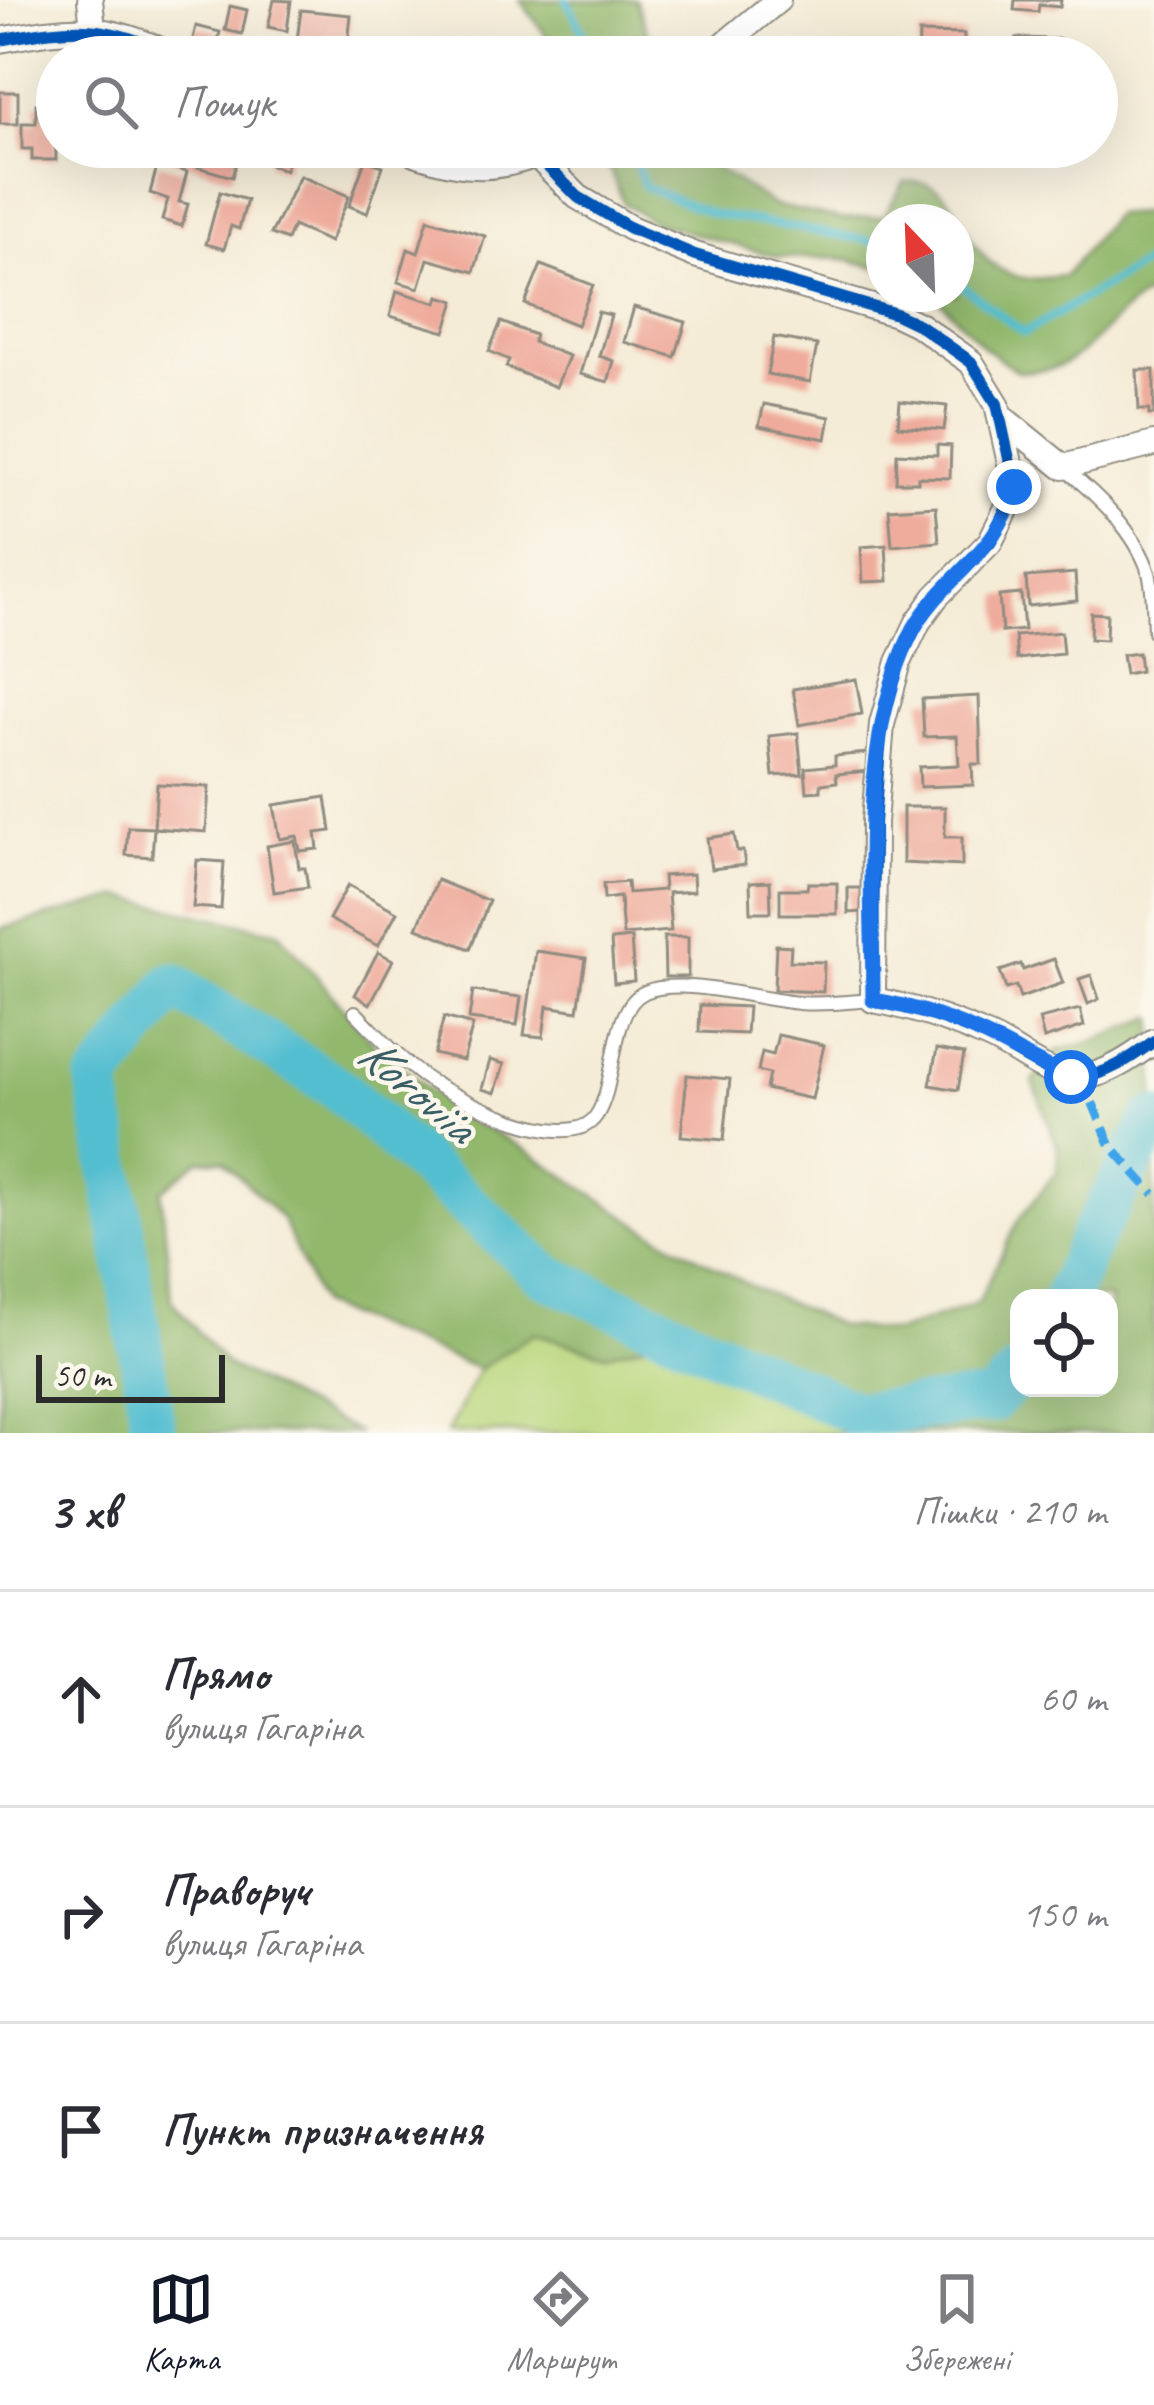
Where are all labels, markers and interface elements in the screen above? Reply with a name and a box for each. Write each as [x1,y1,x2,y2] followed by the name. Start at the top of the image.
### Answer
[36,36,1118,168] search box
[78,69,144,135] icon: search
[174,74,274,131] text: Пошук
[866,204,974,312] north arrow
[987,460,1041,514] route end
[346,1021,493,1159] water label: Koroviia
[1044,1050,1098,1104] route start
[1010,1289,1118,1397] map controls
[1010,1289,1118,1397] button: locate
[36,1349,225,1402] scale bar
[54,1355,110,1397] text: 50 m
[48,1479,118,1543] text: 3 хв
[913,1487,1106,1536] text: Пішки · 210 m
[162,1646,269,1703] text: Прямо
[48,1666,114,1732] icon: ahead
[1040,1674,1106,1723] text: 60 m
[162,1703,362,1752] text: вулиця Гагаріна
[162,1862,309,1919] text: Праворуч
[48,1882,114,1948] icon: right
[1022,1890,1106,1939] text: 150 m
[162,1919,362,1968] text: вулиця Гагаріна
[48,2098,114,2164] icon: arrive
[162,2102,482,2159] text: Пункт призначення
[144,2266,219,2380] tab: Карта
[507,2266,615,2380] tab: Маршрут
[903,2266,1010,2380] tab: Збережені

